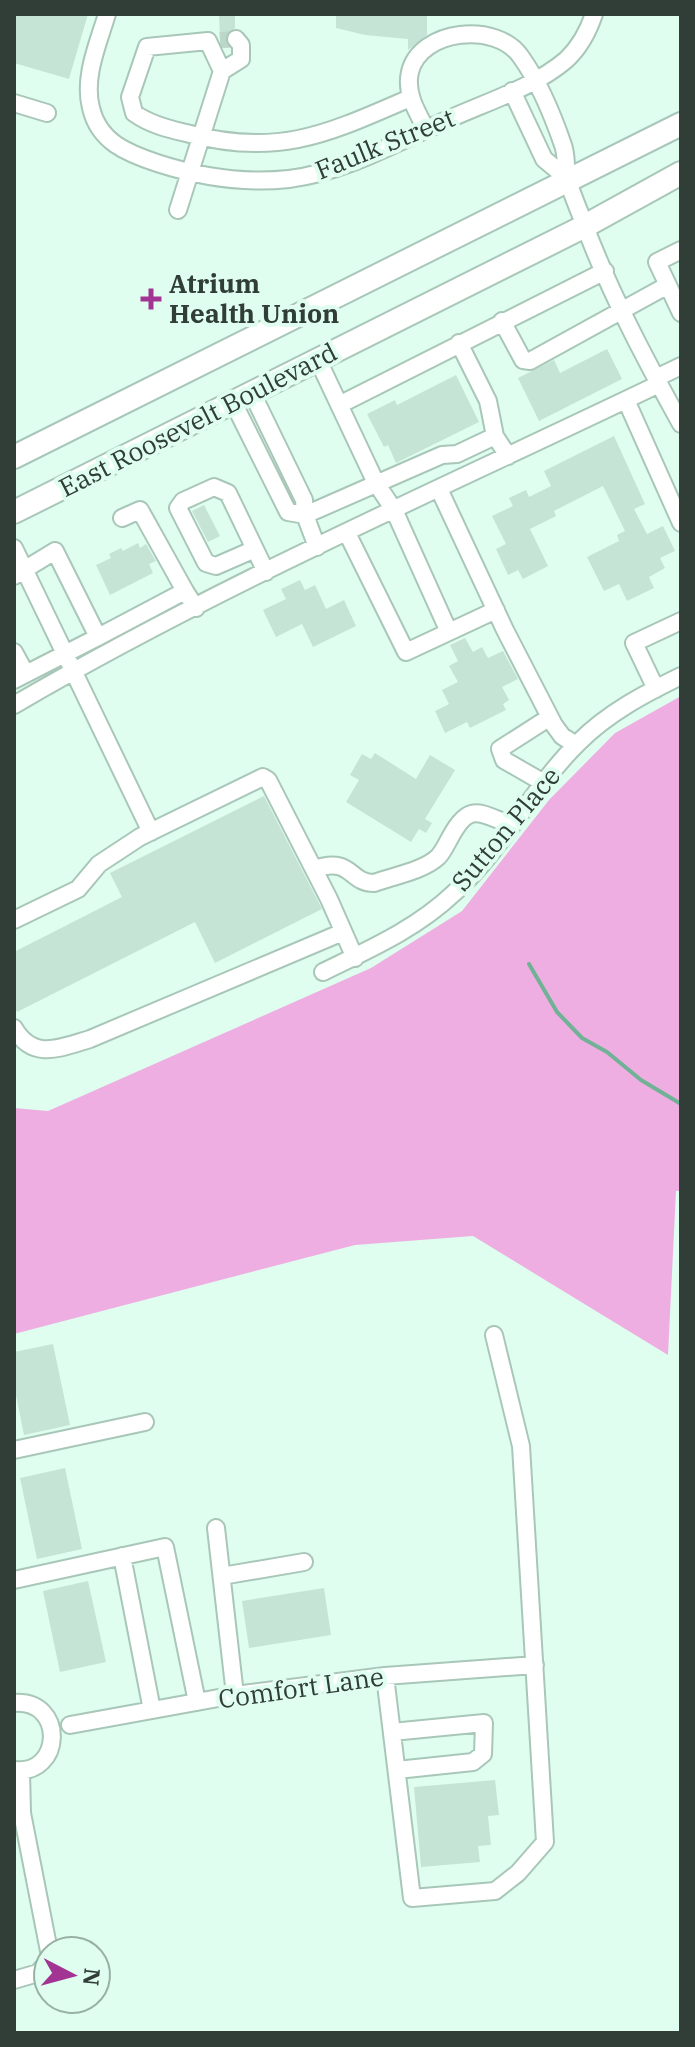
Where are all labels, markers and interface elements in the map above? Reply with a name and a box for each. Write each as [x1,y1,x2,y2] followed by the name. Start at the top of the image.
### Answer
[310,100,459,186] street label: Faulk Street
[169,266,339,330] place label: Atrium Health Union
[140,288,162,310] marker: Atrium Health Union
[53,334,342,504] street label: East Roosevelt Boulevard
[443,759,567,898] street label: Sutton Place
[216,1659,386,1715] street label: Comfort Lane
[32,1935,112,2015] north arrow
[77,1967,108,1987] text: N

